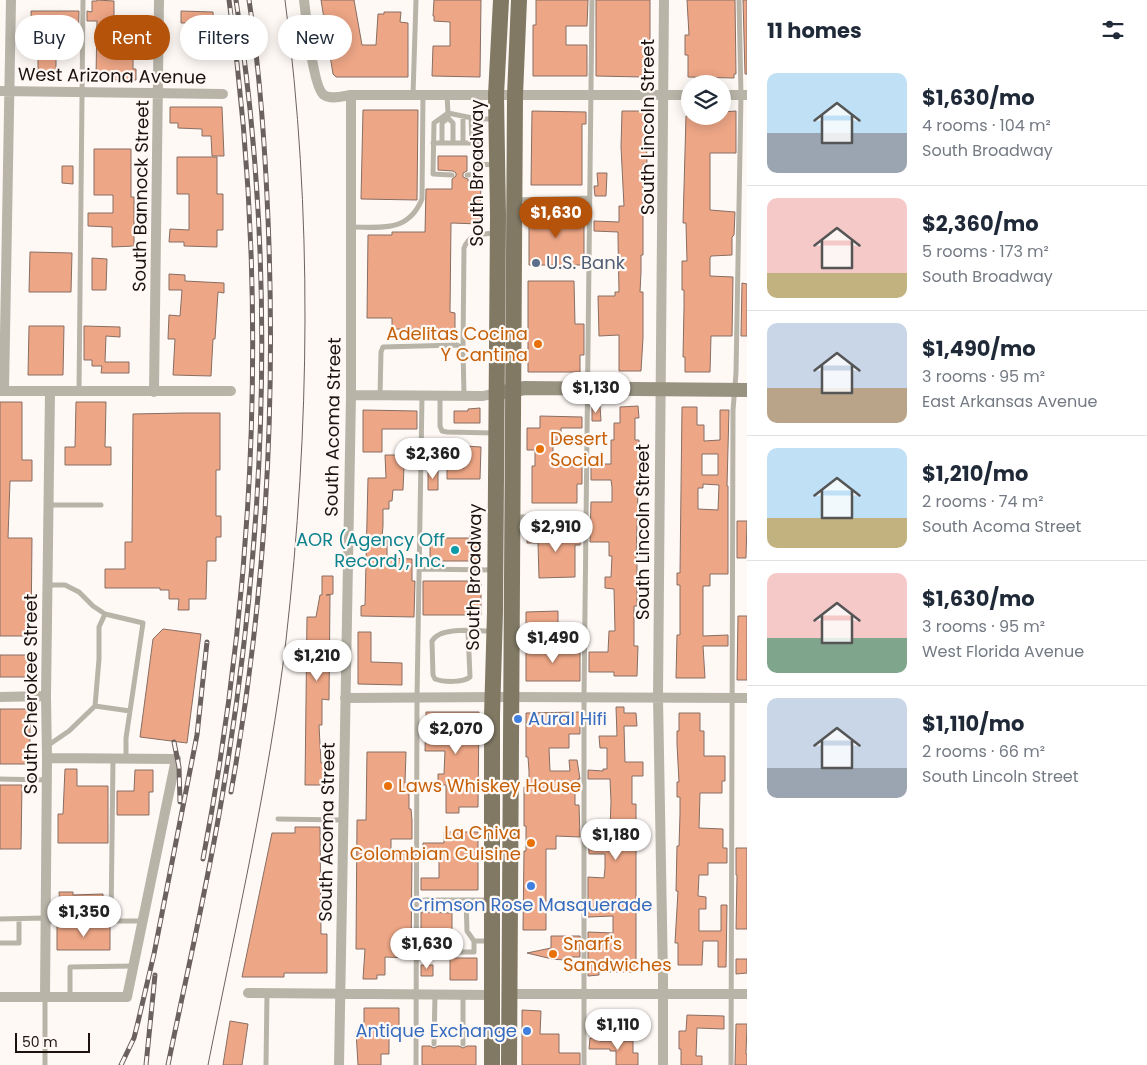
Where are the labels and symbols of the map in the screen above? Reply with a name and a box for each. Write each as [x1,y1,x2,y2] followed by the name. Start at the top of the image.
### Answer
[635,39,660,215] street label: South Lincoln Street
[18,61,206,90] street label: West Arizona Avenue
[464,99,489,247] street label: South Broadway
[126,100,155,292] street label: South Bannock Street
[515,196,597,239] pin: $1,630
[546,250,626,275] place label: U.S. Bank
[530,257,542,269] marker: U.S. Bank
[386,321,528,367] place label: Adelitas Cocina Y Cantina
[318,337,347,517] street label: South Acoma Street
[532,338,544,350] marker: Adelitas Cocina Y Cantina
[555,372,637,414] pin: $1,130
[550,426,608,472] place label: Desert Social
[392,438,474,480] pin: $2,360
[534,443,546,455] marker: Desert Social
[630,444,655,620] street label: South Lincoln Street
[460,503,487,651] street label: South Broadway
[515,510,597,553] pin: $2,910
[296,527,445,573] place label: AOR (Agency Off Record), Inc.
[449,544,461,556] marker: AOR (Agency Off Record), Inc.
[18,594,43,794] street label: South Cherokee Street
[512,622,594,664] pin: $1,490
[276,640,358,682] pin: $1,210
[528,706,607,731] place label: Aural Hifi
[415,712,497,755] pin: $2,070
[512,713,524,725] marker: Aural Hifi
[312,742,341,922] street label: South Acoma Street
[398,773,581,798] place label: Laws Whiskey House
[382,780,394,792] marker: Laws Whiskey House
[575,818,657,861] pin: $1,180
[350,820,521,866] place label: La Chiva Colombian Cuisine
[525,837,537,849] marker: La Chiva Colombian Cuisine
[525,880,537,892] marker: Crimson Rose Masquerade
[410,892,652,917] place label: Crimson Rose Masquerade
[43,896,125,938] pin: $1,350
[386,928,468,970] pin: $1,630
[563,931,672,977] place label: Snarf's Sandwiches
[547,948,559,960] marker: Snarf's Sandwiches
[577,1008,659,1051] pin: $1,110
[355,1018,517,1043] place label: Antique Exchange
[521,1025,533,1037] marker: Antique Exchange
[15,1030,90,1053] scale bar

